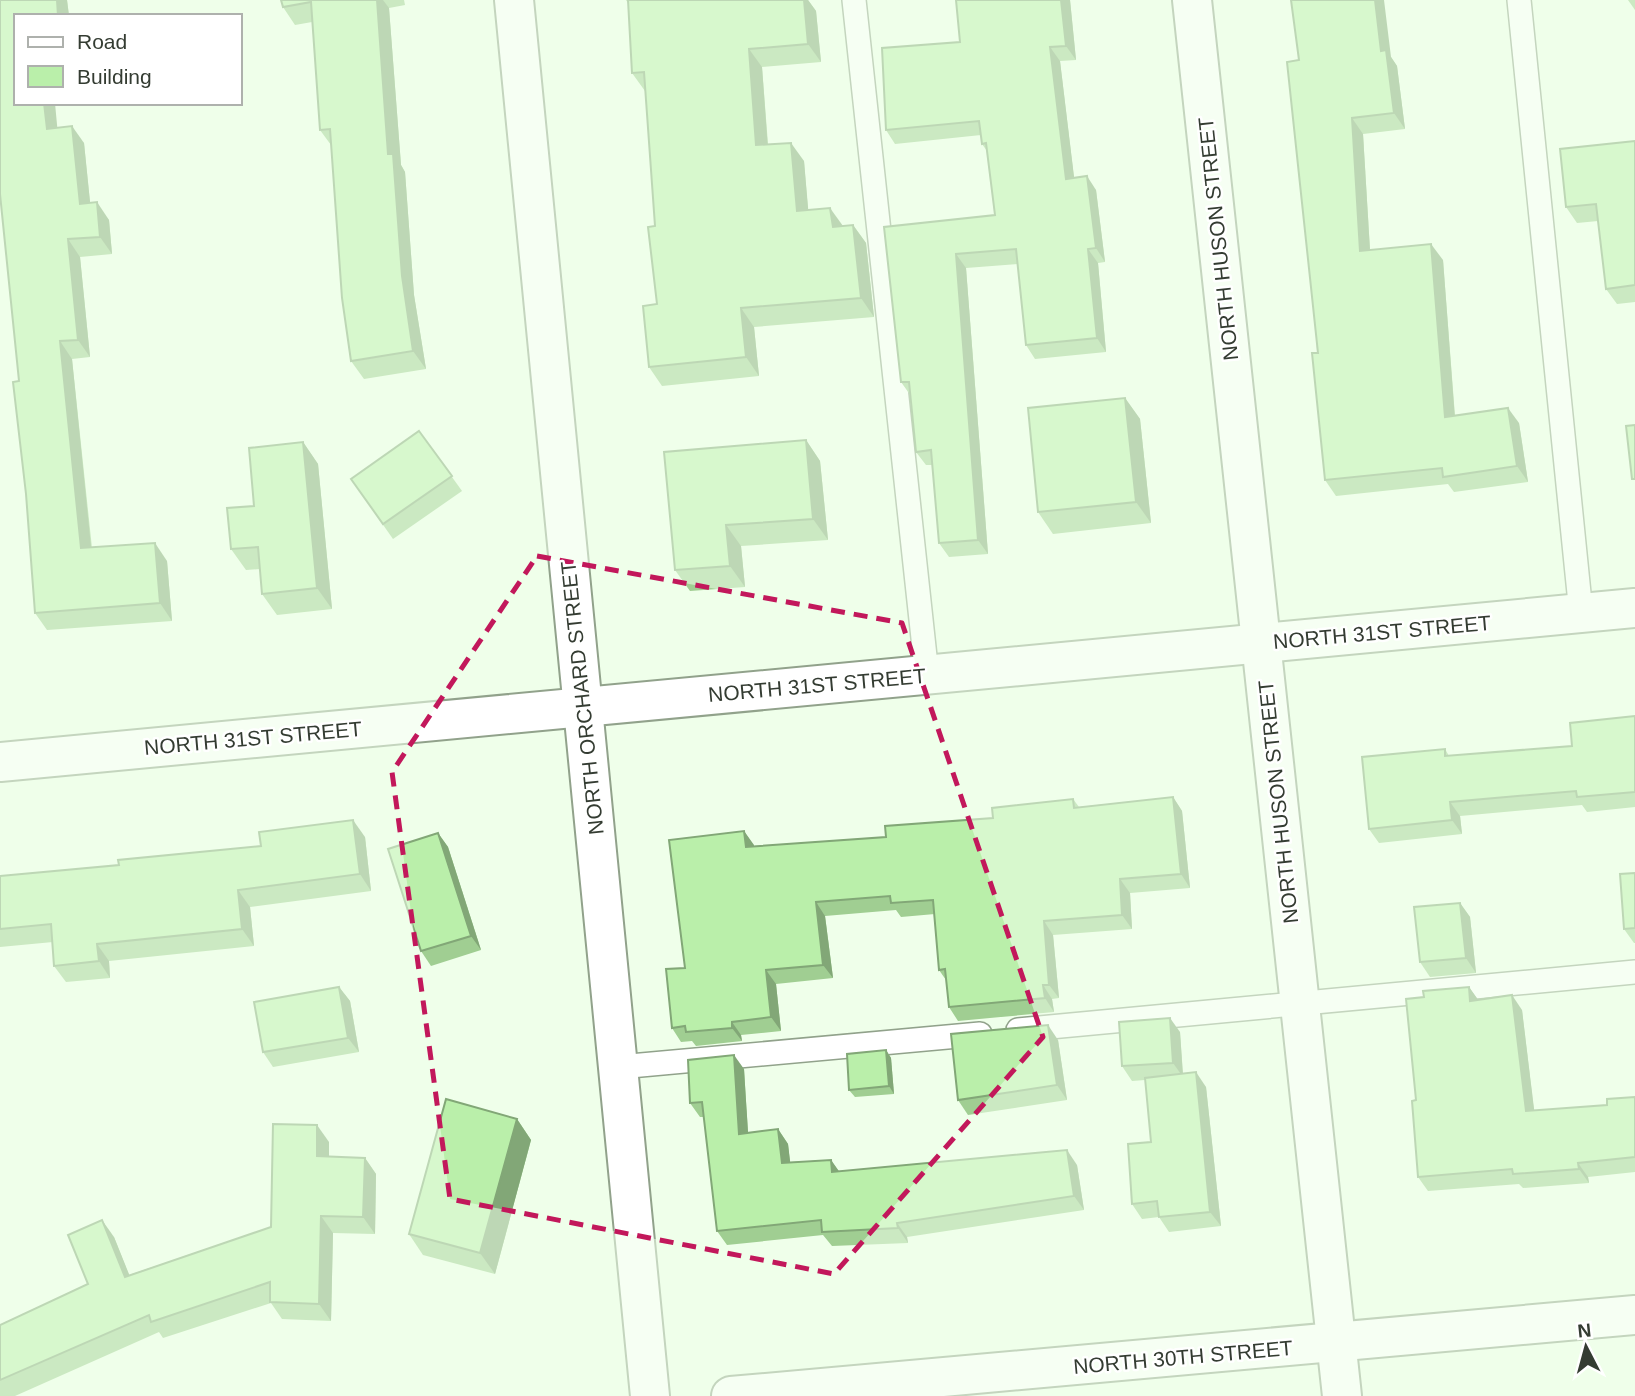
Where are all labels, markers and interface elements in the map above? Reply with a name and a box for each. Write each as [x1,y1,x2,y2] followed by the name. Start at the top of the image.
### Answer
[14,14,242,105] legend
[77,30,127,53] text: Road
[77,65,152,88] text: Building
[1194,116,1242,362] street label: NORTH HUSON STREET
[556,560,608,836] street label: NORTH ORCHARD STREET
[1272,611,1492,653] street label: NORTH 31ST STREET
[707,664,927,706] street label: NORTH 31ST STREET
[1254,679,1302,925] street label: NORTH HUSON STREET
[143,717,363,759] street label: NORTH 31ST STREET
[1551,1312,1621,1382] north arrow
[1576,1319,1592,1342] text: N
[1072,1336,1294,1378] street label: NORTH 30TH STREET

